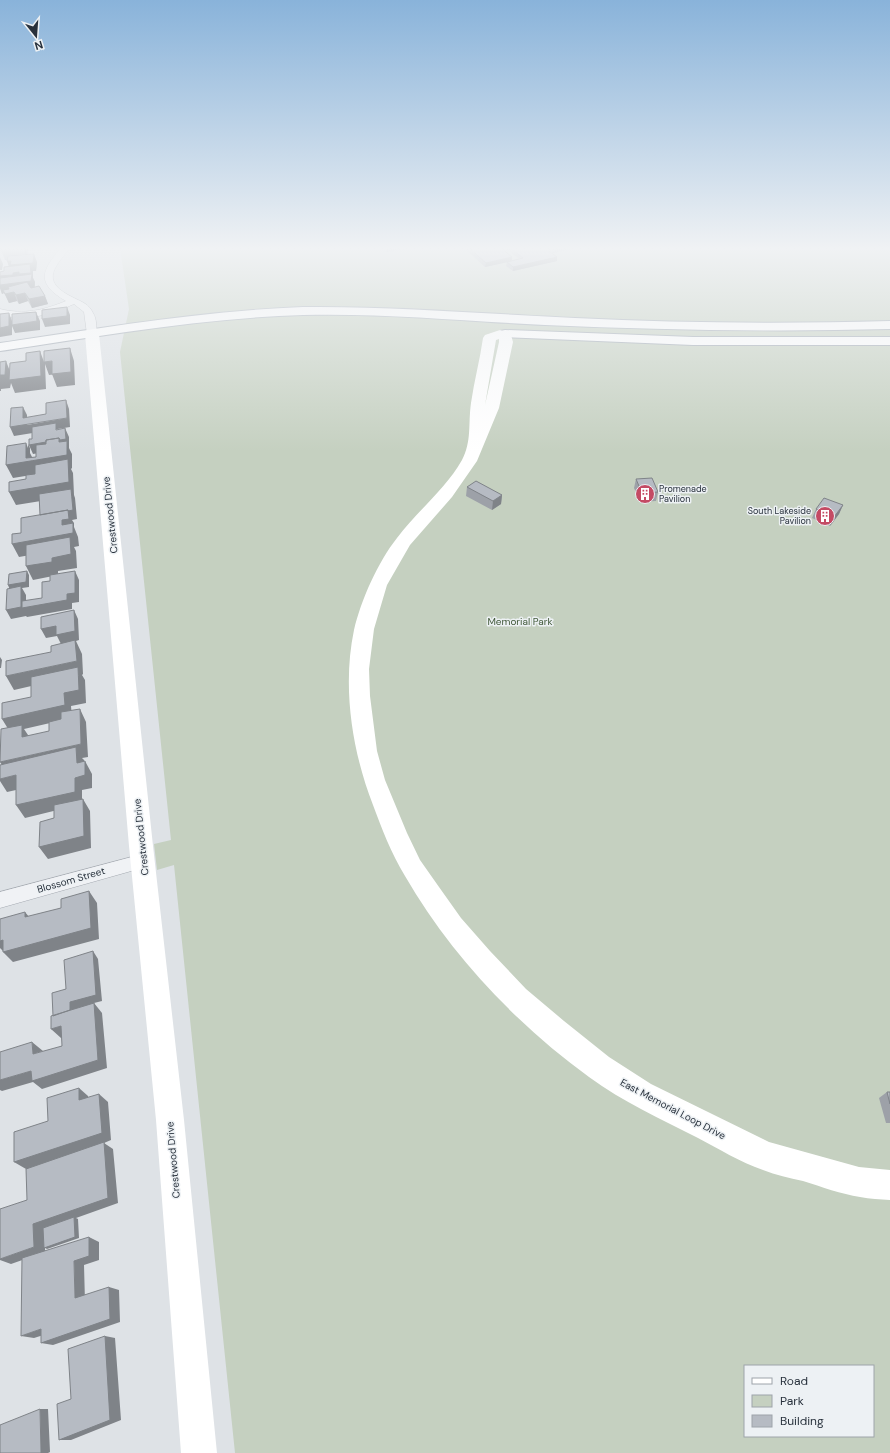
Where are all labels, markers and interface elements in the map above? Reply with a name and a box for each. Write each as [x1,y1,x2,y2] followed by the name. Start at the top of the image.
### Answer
[16,16,56,56] north arrow
[33,38,45,53] text: N
[99,476,120,554] street label: Crestwood Drive
[634,483,656,505] building icon: Promenade Pavilion
[659,483,707,505] place label: Promenade Pavilion
[748,505,811,527] place label: South Lakeside Pavilion
[814,505,836,527] building icon: South Lakeside Pavilion
[487,615,553,628] park label: Memorial Park
[130,798,151,876] street label: Crestwood Drive
[36,864,107,896] street label: Blossom Street
[618,1076,728,1142] street label: East Memorial Loop Drive
[163,1121,183,1199] street label: Crestwood Drive
[744,1365,874,1437] legend
[780,1373,808,1389] text: Road
[780,1393,804,1409] text: Park
[780,1413,824,1429] text: Building

